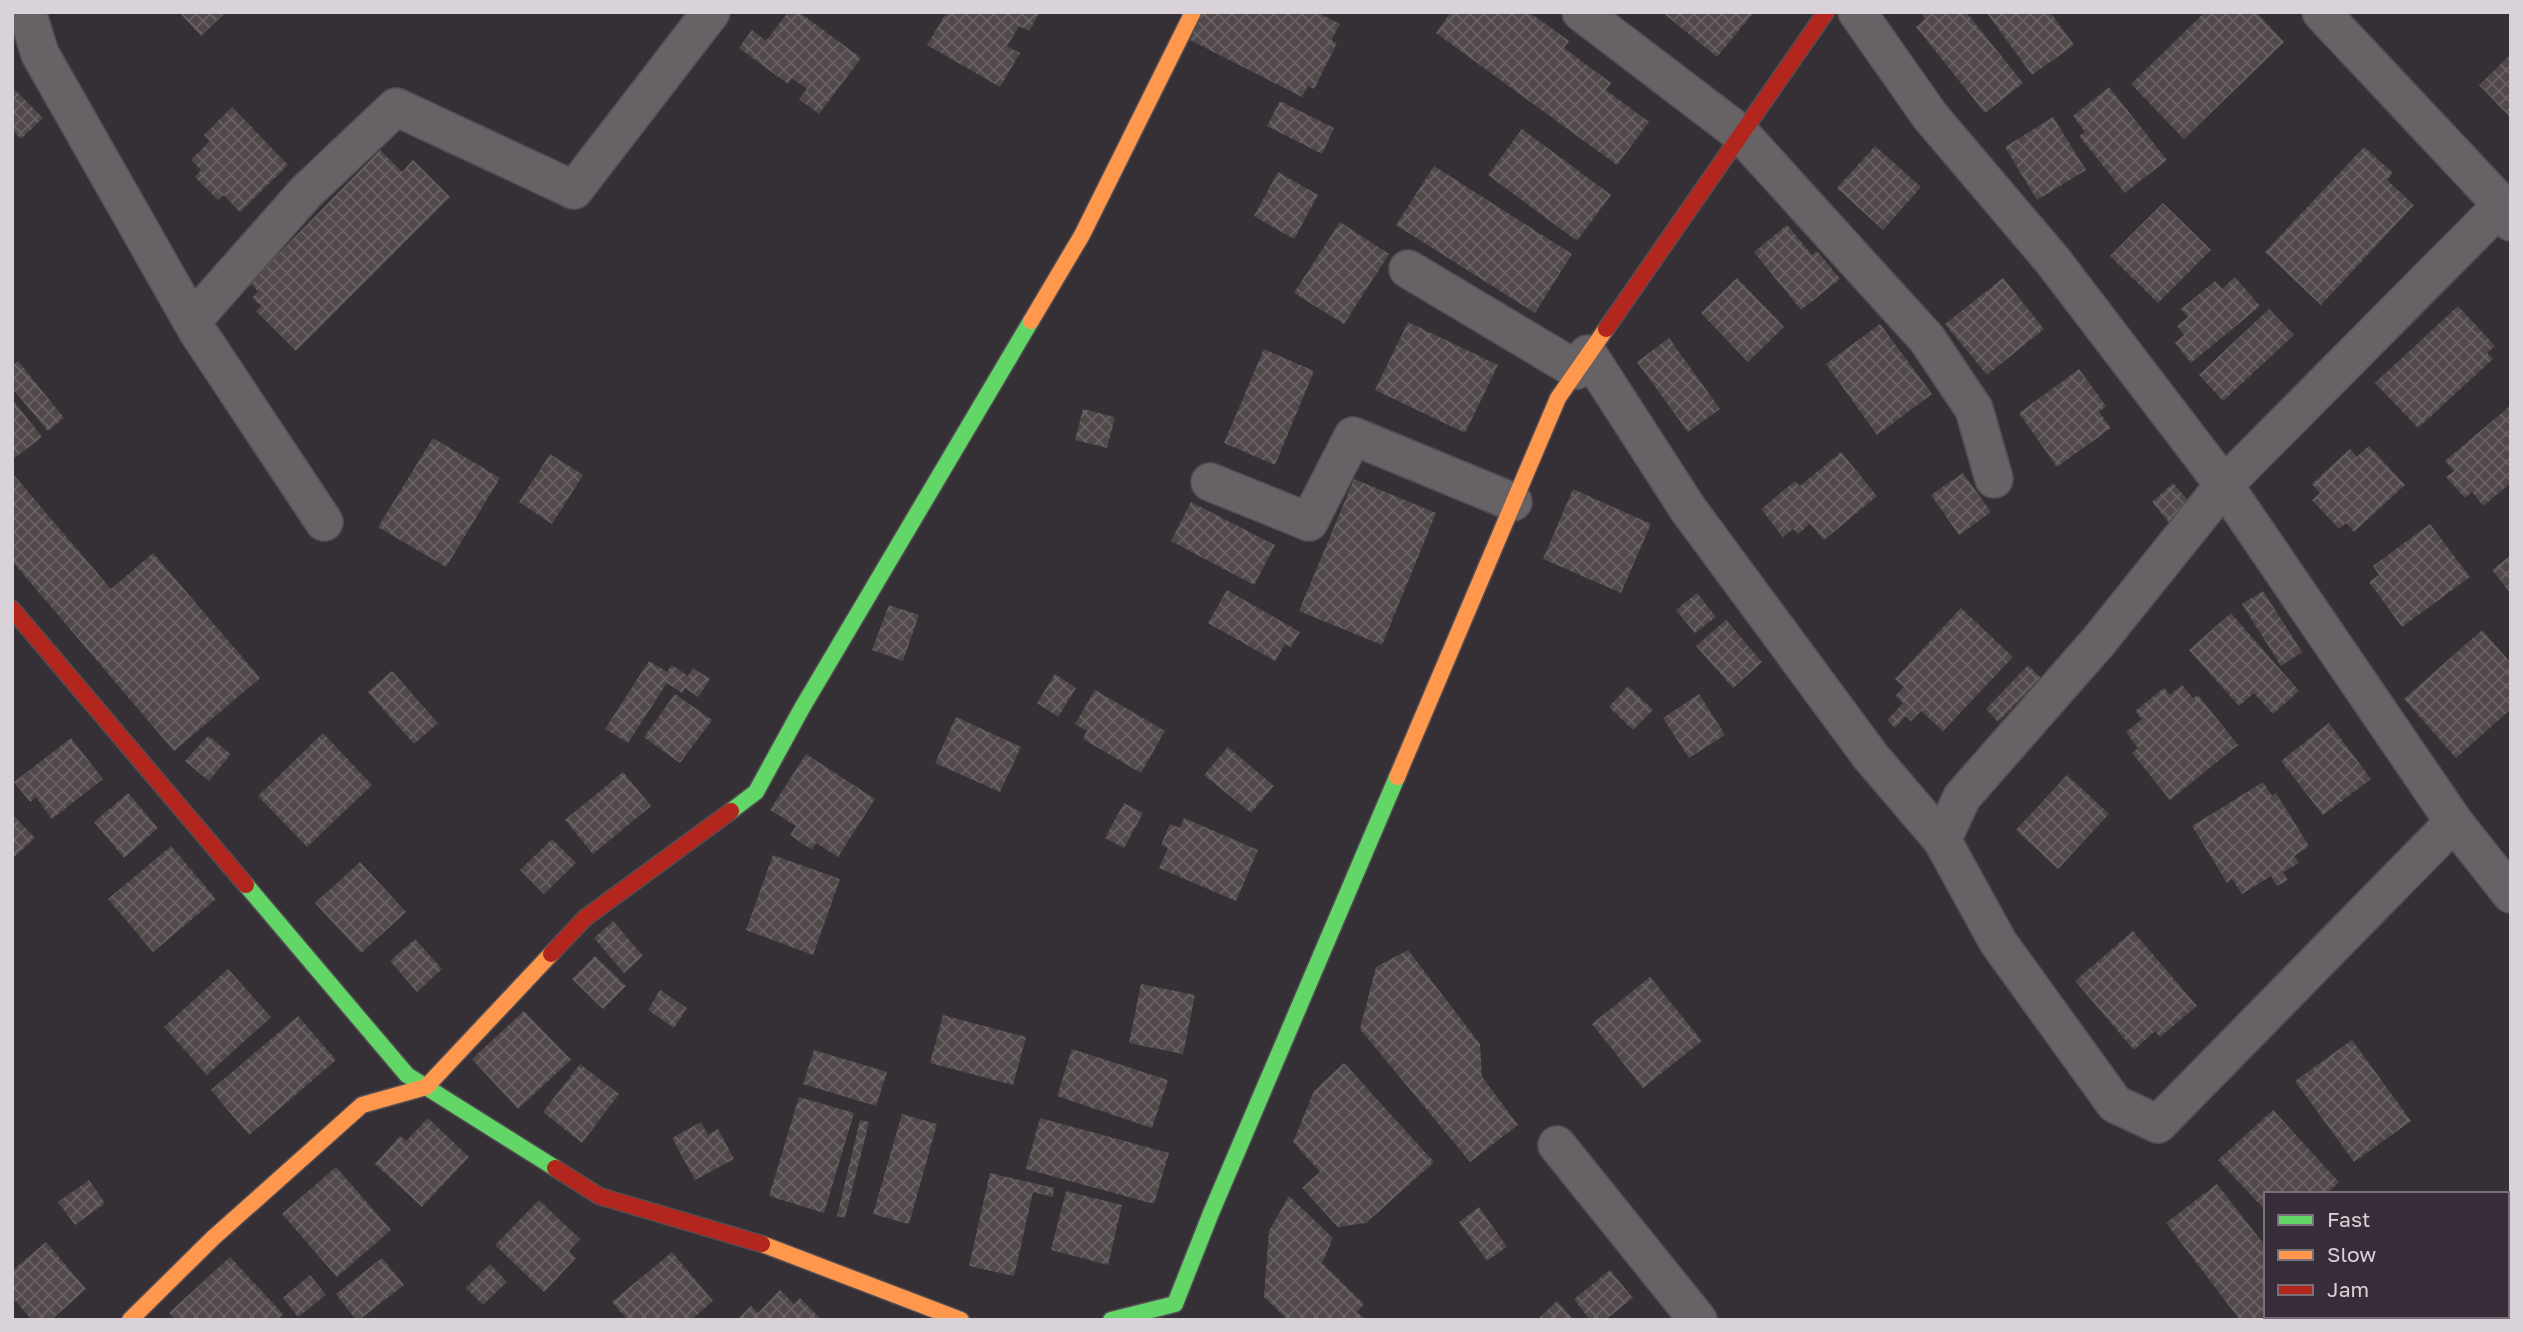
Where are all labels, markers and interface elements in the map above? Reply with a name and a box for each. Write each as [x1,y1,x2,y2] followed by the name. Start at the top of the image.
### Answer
[2264,1192,2509,1318] legend
[2327,1206,2370,1232] text: Fast
[2327,1241,2376,1267] text: Slow
[2327,1276,2369,1302] text: Jam

